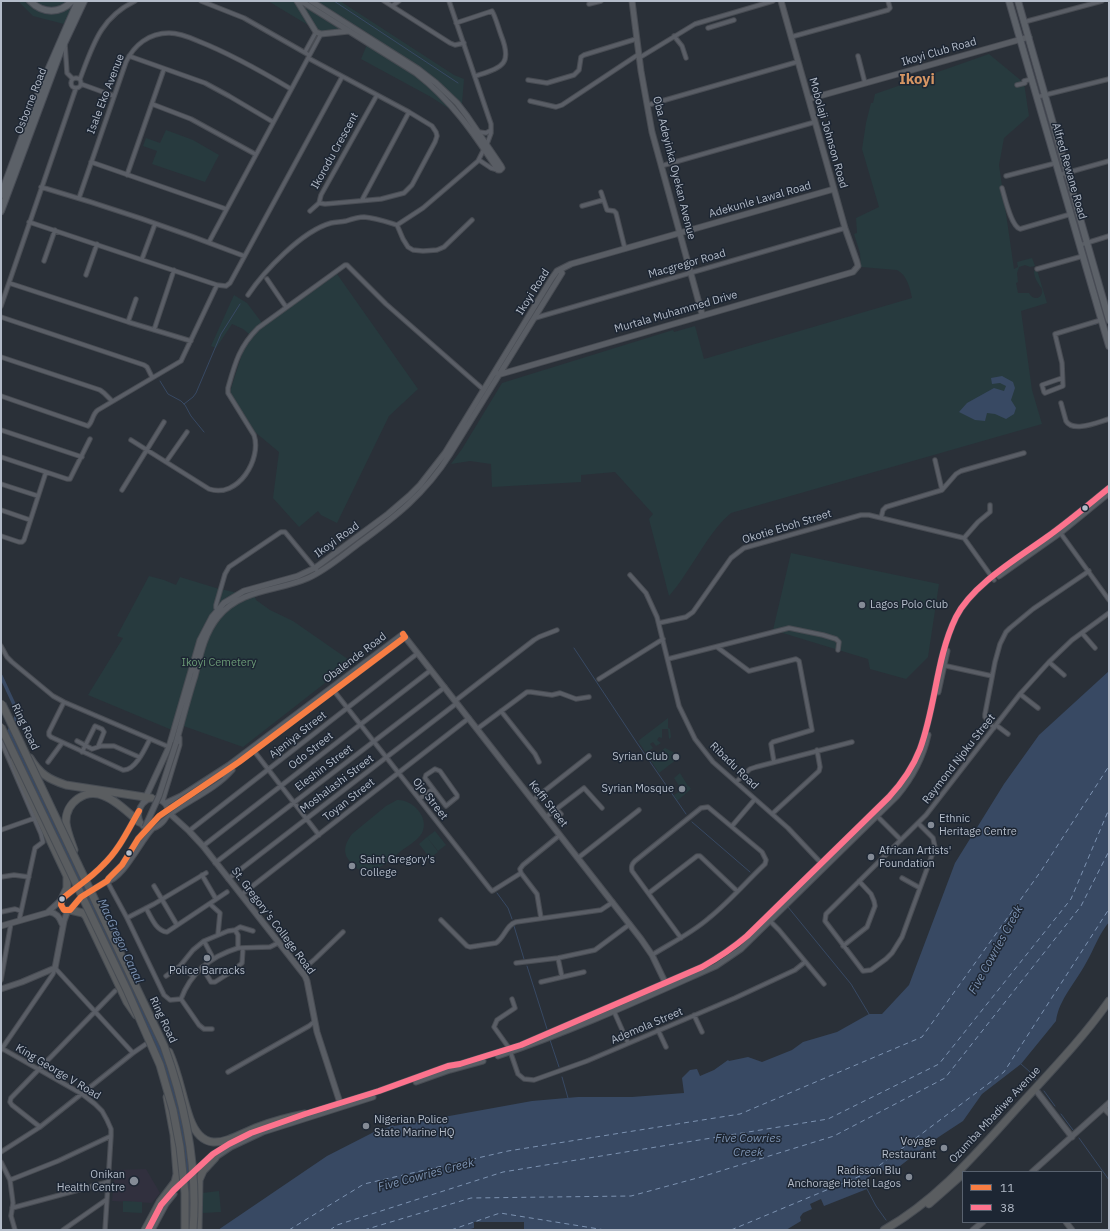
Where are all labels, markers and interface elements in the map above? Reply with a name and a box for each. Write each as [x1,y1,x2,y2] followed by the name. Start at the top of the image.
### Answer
[900,35,978,69] street label: Ikoyi Club Road
[85,52,127,136] street label: Isale Eko Avenue
[12,66,50,136] street label: Osborne Road
[899,71,935,89] district label: Ikoyi
[806,76,850,190] street label: Mobolaji Johnson Road
[650,95,698,241] street label: Oba Adeyinka Oyekan Avenue
[309,110,361,192] street label: Ikorodu Crescent
[1049,121,1089,221] street label: Alfred Rewane Road
[707,179,813,221] street label: Adekunle Lawal Road
[647,247,727,281] street label: Macgregor Road
[514,266,552,318] street label: Ikoyi Road
[613,288,739,336] street label: Murtala Muhammed Drive
[1080,503,1090,513] unlabelled marker
[741,507,833,547] street label: Okotie Eboh Street
[312,519,362,561] street label: Ikoyi Road
[870,598,948,612] place label: Lagos Polo Club
[857,600,867,610] marker: Lagos Polo Club
[321,630,389,686] street label: Obalende Road
[182,656,256,670] park label: Ikoyi Cemetery
[9,702,41,752] street label: Ring Road
[267,709,329,761] street label: Ajeniya Street
[920,711,998,807] street label: Raymond Njoku Street
[286,729,336,773] street label: Odo Street
[707,740,761,792] street label: Ribadu Road
[293,742,355,794] street label: Eleshin Street
[612,750,668,764] place label: Syrian Club
[298,752,376,816] street label: Moshalashi Street
[671,752,681,762] marker: Syrian Club
[410,775,450,823] street label: Ojo Street
[321,776,377,824] street label: Toyan Street
[526,778,570,830] street label: Keffi Street
[601,782,674,796] place label: Syrian Mosque
[677,784,687,794] marker: Syrian Mosque
[939,812,1017,838] place label: Ethnic Heritage Centre
[926,820,936,830] marker: Ethnic Heritage Centre
[879,844,951,870] place label: African Artists' Foundation
[124,848,134,858] unlabelled marker
[866,852,876,862] marker: African Artists' Foundation
[360,853,435,879] place label: Saint Gregory's College
[347,861,357,871] marker: Saint Gregory's College
[228,865,318,977] street label: St. Gregory's College Road
[57,894,67,904] unlabelled marker
[94,896,146,986] water label: MacGregor Canal
[966,903,1026,997] water label: Five Cowries Creek
[202,953,212,963] marker: Police Barracks
[169,964,245,978] place label: Police Barracks
[147,995,179,1045] street label: Ring Road
[609,1005,685,1047] street label: Ademola Street
[13,1041,103,1103] street label: King George V Road
[947,1064,1043,1166] street label: Ozumba Mbadiwe Avenue
[374,1113,455,1139] place label: Nigerian Police State Marine HQ
[361,1121,371,1131] marker: Nigerian Police State Marine HQ
[715,1132,781,1160] water label: Five Cowries Creek
[882,1135,936,1161] place label: Voyage Restaurant
[939,1143,949,1153] marker: Voyage Restaurant
[376,1155,476,1195] water label: Five Cowries Creek
[788,1164,901,1190] place label: Radisson Blu Anchorage Hotel Lagos
[57,1168,125,1194] place label: Onikan Health Centre
[962,1171,1102,1223] legend
[904,1172,914,1182] marker: Radisson Blu Anchorage Hotel Lagos
[128,1175,140,1187] marker: Onikan Health Centre
[1000,1180,1014,1195] text: 11
[1000,1200,1014,1215] text: 38

